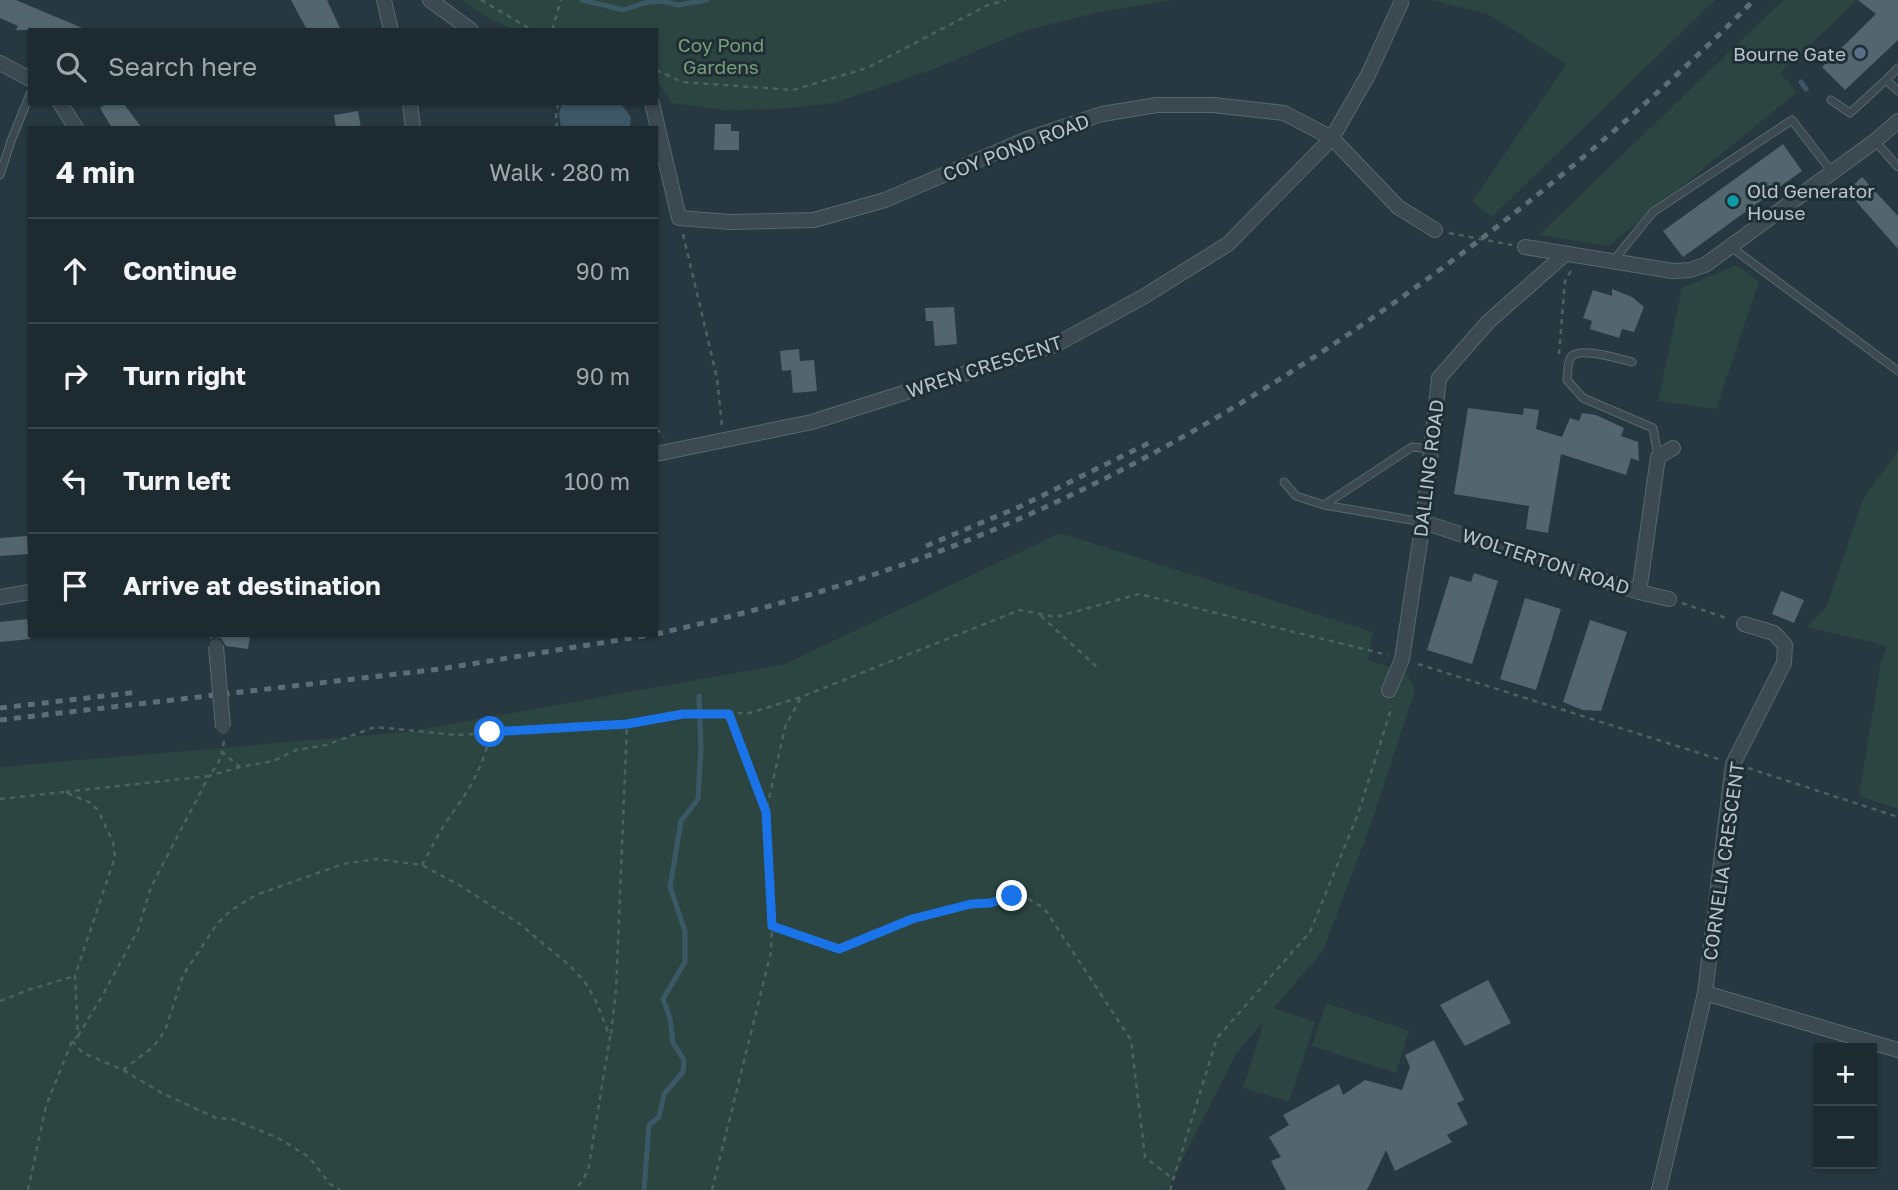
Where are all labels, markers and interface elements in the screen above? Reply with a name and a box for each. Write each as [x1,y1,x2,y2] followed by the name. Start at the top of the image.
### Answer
[28,28,658,105] search box
[678,33,764,78] park label: Coy Pond Gardens
[1733,42,1846,65] place label: Bourne Gate
[1852,45,1868,61] marker: Bourne Gate
[52,48,90,86] icon: search
[108,51,257,82] text: Search here
[940,108,1092,186] street label: COY POND ROAD
[56,154,135,190] text: 4 min
[489,158,630,186] text: Walk · 280 m
[1747,179,1875,224] place label: Old Generator House
[1725,193,1741,209] marker: Old Generator House
[56,252,94,290] icon: ahead
[123,255,237,286] text: Continue
[576,257,630,285] text: 90 m
[903,330,1065,402] street label: WREN CRESCENT
[56,357,94,395] icon: right
[123,360,246,391] text: Turn right
[576,362,630,390] text: 90 m
[1408,398,1448,538] street label: DALLING ROAD
[56,462,94,500] icon: left
[123,465,231,496] text: Turn left
[564,467,630,495] text: 100 m
[1459,523,1633,599] street label: WOLTERTON ROAD
[56,567,94,605] icon: arrive
[123,570,381,601] text: Arrive at destination
[474,716,505,747] route start
[1698,760,1748,962] street label: CORNELIA CRESCENT
[996,880,1027,911] route end
[1814,1043,1877,1169] map controls
[1814,1043,1877,1106] button: +
[1814,1106,1877,1169] button: −

